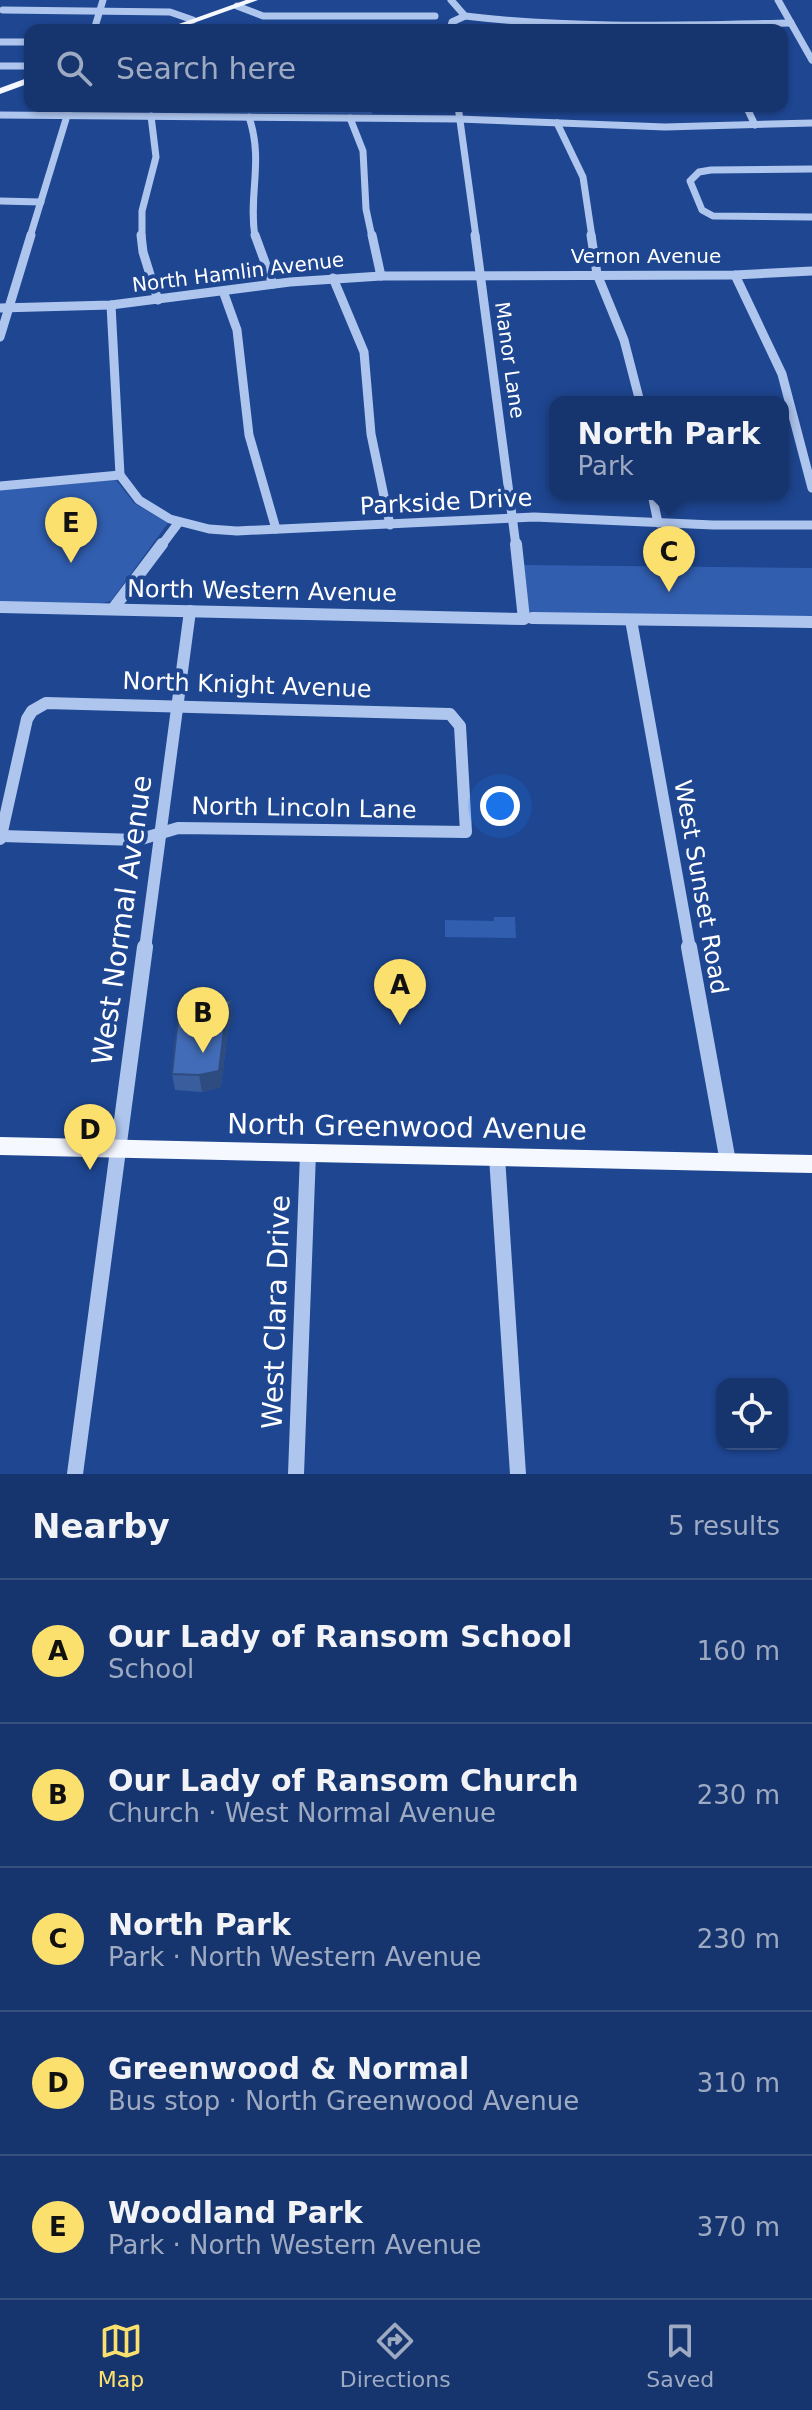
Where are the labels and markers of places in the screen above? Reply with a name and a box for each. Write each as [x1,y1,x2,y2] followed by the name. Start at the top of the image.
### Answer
[45,497,97,563] pin: E
[643,526,695,592] pin: C
[374,959,426,1025] pin: A
[177,987,229,1053] pin: B
[64,1104,116,1170] pin: D

